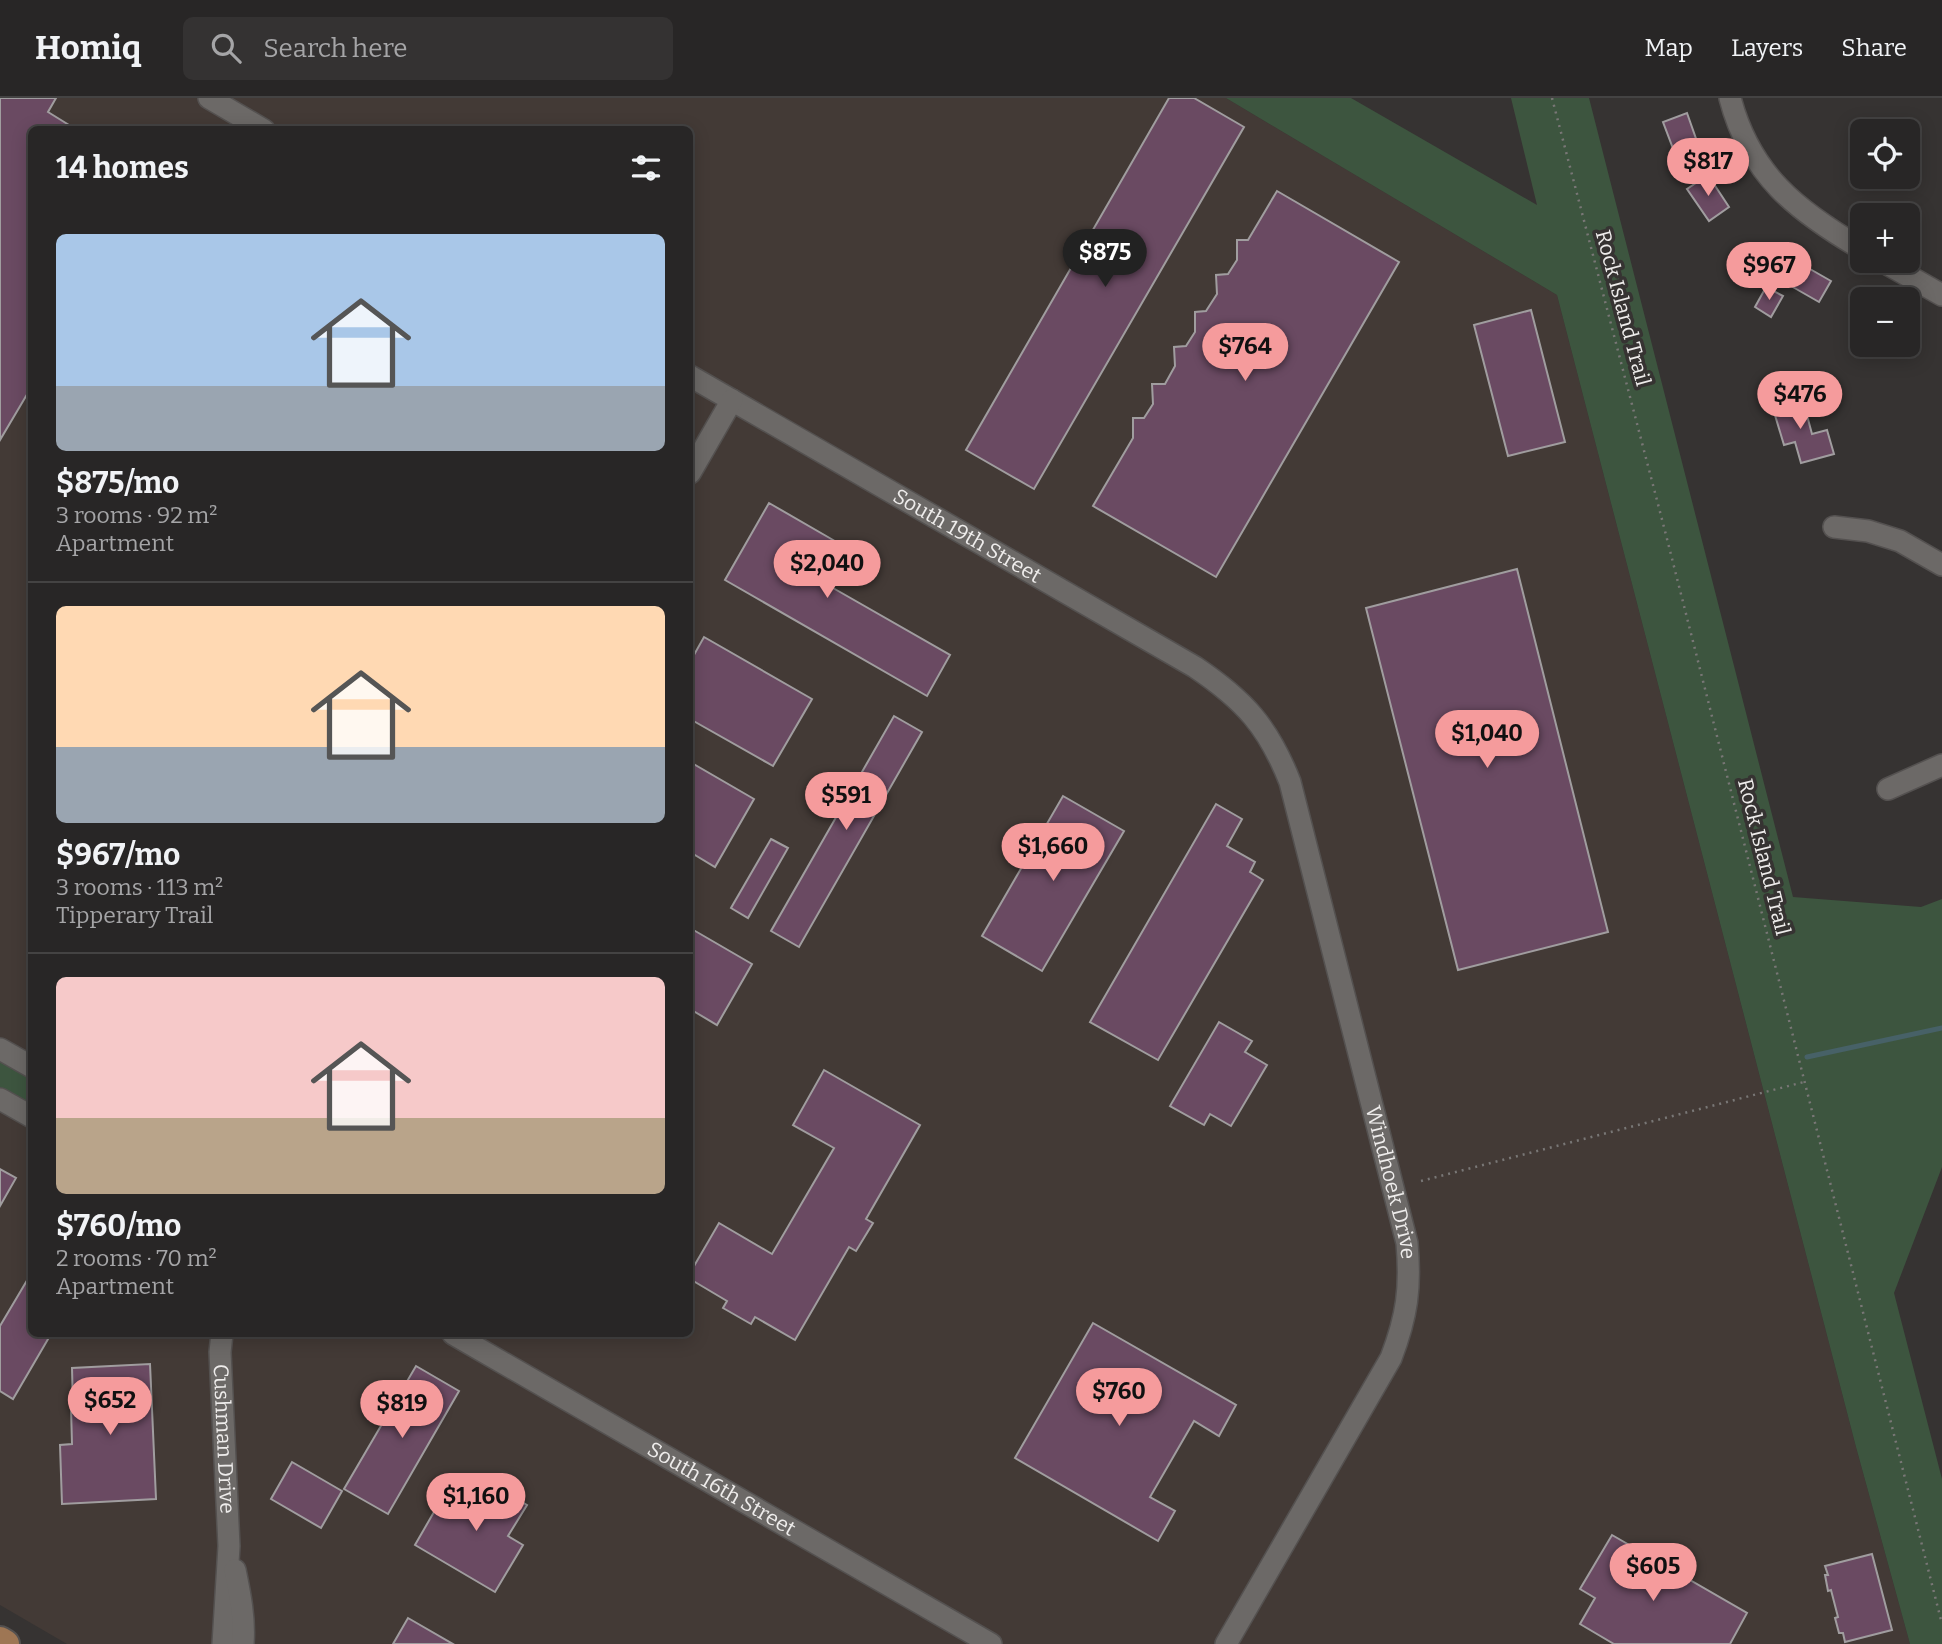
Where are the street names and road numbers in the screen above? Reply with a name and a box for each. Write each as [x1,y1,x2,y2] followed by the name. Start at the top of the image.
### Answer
[1590,227,1656,389] street label: Rock Island Trail
[888,483,1046,589] street label: South 19th Street
[1732,776,1796,938] street label: Rock Island Trail
[1360,1103,1421,1260] street label: Windhoek Drive
[208,1363,240,1514] street label: Cushman Drive
[643,1436,801,1542] street label: South 16th Street

